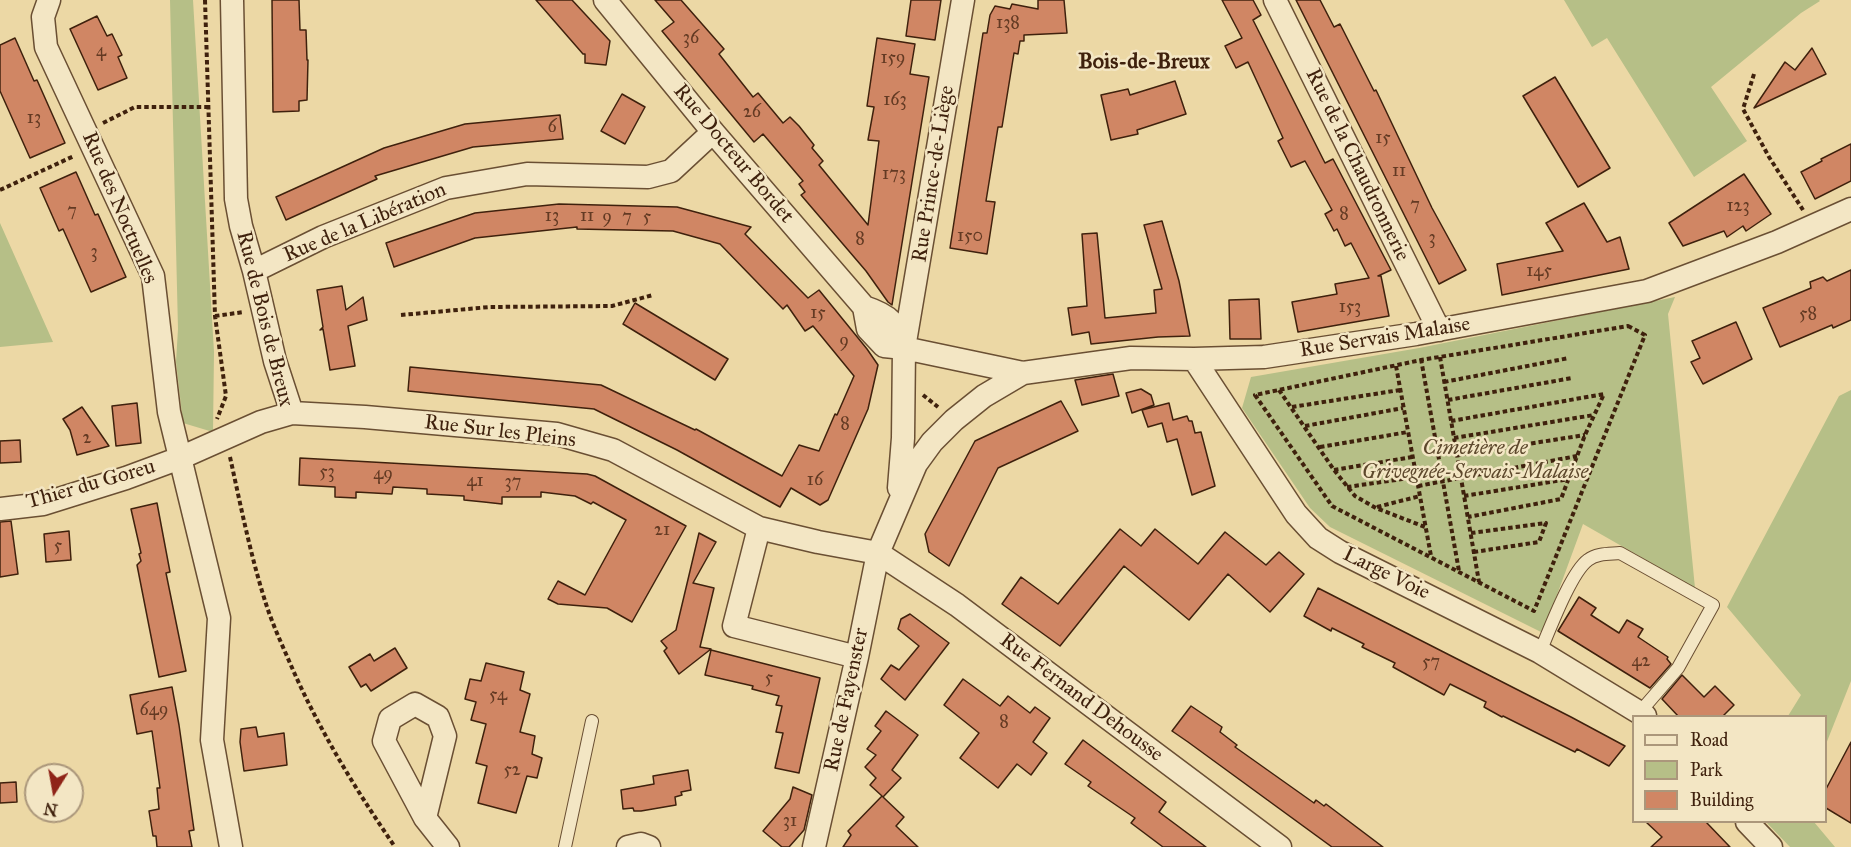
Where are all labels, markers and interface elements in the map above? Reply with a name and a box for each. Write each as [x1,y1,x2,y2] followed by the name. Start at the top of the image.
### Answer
[996,13,1020,35] house number: 138
[683,28,699,50] house number: 36
[96,41,106,63] house number: 4
[880,48,906,70] house number: 159
[1078,50,1210,76] district label: Bois-de-Breux
[1299,65,1415,265] street label: Rue de la Chaudronnerie
[667,79,799,229] street label: Rue Docteur Bordet
[908,84,960,264] street label: Rue Prince-de-Liège
[883,90,907,112] house number: 163
[743,102,761,124] house number: 26
[27,108,41,130] house number: 13
[547,117,557,139] house number: 6
[76,128,162,288] street label: Rue des Noctuelles
[1375,128,1391,150] house number: 15
[1392,161,1406,183] house number: 11
[882,164,906,186] house number: 173
[280,177,450,269] street label: Rue de la Libération
[1410,195,1420,217] house number: 7
[1726,196,1750,218] house number: 123
[67,201,77,223] house number: 7
[1339,204,1349,226] house number: 8
[545,206,559,228] house number: 13
[580,206,594,228] house number: 11
[602,207,612,229] house number: 9
[622,207,632,229] house number: 7
[643,207,651,229] house number: 5
[957,226,983,248] house number: 150
[1428,228,1436,250] house number: 3
[230,229,298,409] street label: Rue de Bois de Breux
[855,229,865,251] house number: 8
[90,242,98,264] house number: 3
[1526,261,1552,283] house number: 145
[1339,297,1361,319] house number: 153
[810,303,826,325] house number: 15
[1799,304,1817,326] house number: 58
[1298,312,1472,364] street label: Rue Servais Malaise
[839,331,849,353] house number: 9
[423,410,577,454] street label: Rue Sur les Pleins
[840,414,850,436] house number: 8
[83,428,91,450] house number: 2
[1362,436,1588,486] park label: Cimetière de Grivegnée-Servais-Malaise
[24,455,158,515] street label: Thier du Goreu
[319,462,335,484] house number: 53
[373,464,393,486] house number: 49
[807,470,823,492] house number: 16
[466,471,484,493] house number: 41
[505,472,521,494] house number: 37
[654,520,670,542] house number: 21
[54,536,62,558] house number: 5
[1338,542,1434,606] street label: Large Voie
[819,626,875,774] street label: Rue de Fayenster
[994,628,1168,768] street label: Rue Fernand Dehousse
[1632,651,1650,673] house number: 42
[1422,652,1440,674] house number: 57
[765,668,773,690] house number: 5
[489,685,507,707] house number: 54
[140,700,168,722] house number: 649
[999,712,1009,734] house number: 8
[1632,715,1827,823] legend
[1690,729,1728,751] text: Road
[1690,759,1723,781] text: Park
[503,760,521,782] house number: 52
[24,763,84,823] north arrow
[1690,789,1753,811] text: Building
[42,799,59,820] text: N
[783,811,797,833] house number: 31

